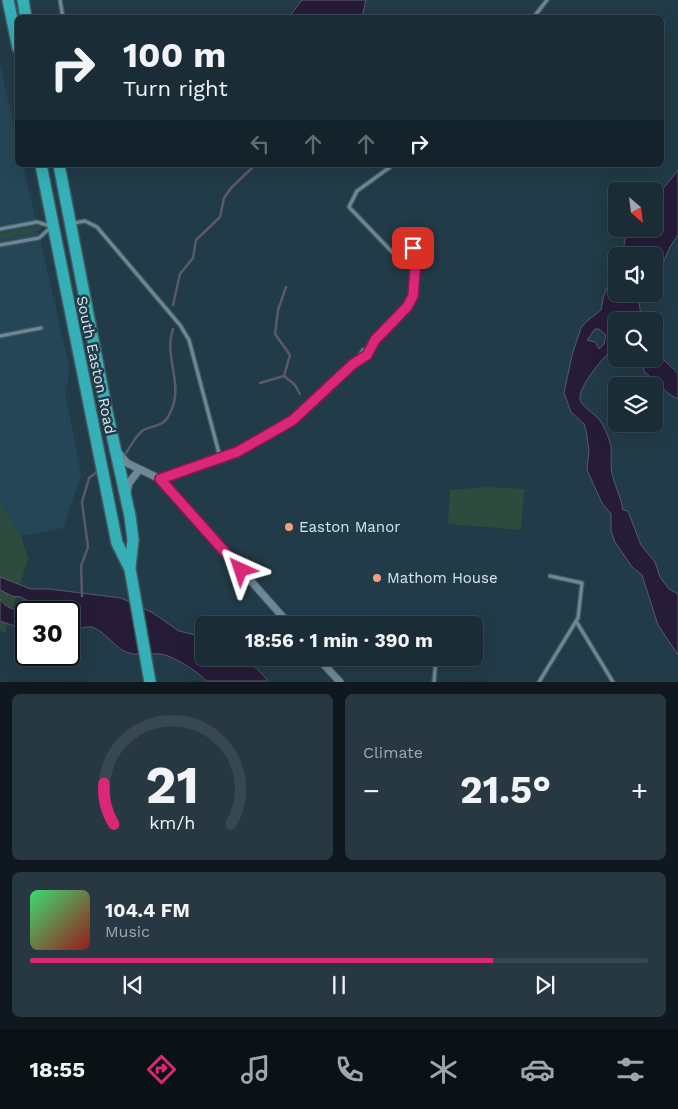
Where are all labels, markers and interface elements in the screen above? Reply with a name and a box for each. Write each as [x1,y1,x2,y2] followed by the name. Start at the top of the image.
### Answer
[123,34,226,76] text: 100 m
[40,35,105,100] icon: right
[123,76,228,101] text: Turn right
[246,130,274,158] icon: left
[299,130,327,158] icon: ahead
[352,130,380,158] icon: ahead
[405,130,433,158] icon: right
[608,182,662,238] north arrow
[608,182,663,432] map controls
[392,227,434,269] pin
[399,234,427,262] icon: arrive
[608,247,663,302] button: sound
[73,294,119,436] street label: South Easton Road
[608,312,663,367] button: search
[608,377,663,432] button: layers
[299,518,400,536] place label: Easton Manor
[283,521,295,533] marker: Easton Manor
[214,543,266,595] position arrow
[387,569,498,587] place label: Mathom House
[371,572,383,584] marker: Mathom House
[15,601,80,666] speed limit sign: 30
[245,629,433,652] text: 18:56 · 1 min · 390 m
[363,743,423,762] text: Climate
[146,755,199,816] text: 21
[460,768,551,812] text: 21.5°
[363,774,380,807] text: −
[631,774,648,807] text: +
[149,812,196,833] text: km/h
[105,899,190,922] text: 104.4 FM
[105,922,150,941] text: Music
[119,971,147,999] icon: previous
[325,971,353,999] icon: pause
[531,971,559,999] icon: next
[144,1052,179,1087] icon: directions
[238,1052,273,1087] icon: music
[332,1052,367,1087] icon: phone
[426,1052,461,1087] icon: climate
[520,1052,555,1087] icon: car
[613,1052,648,1087] icon: filters
[29,1057,85,1082] text: 18:55

